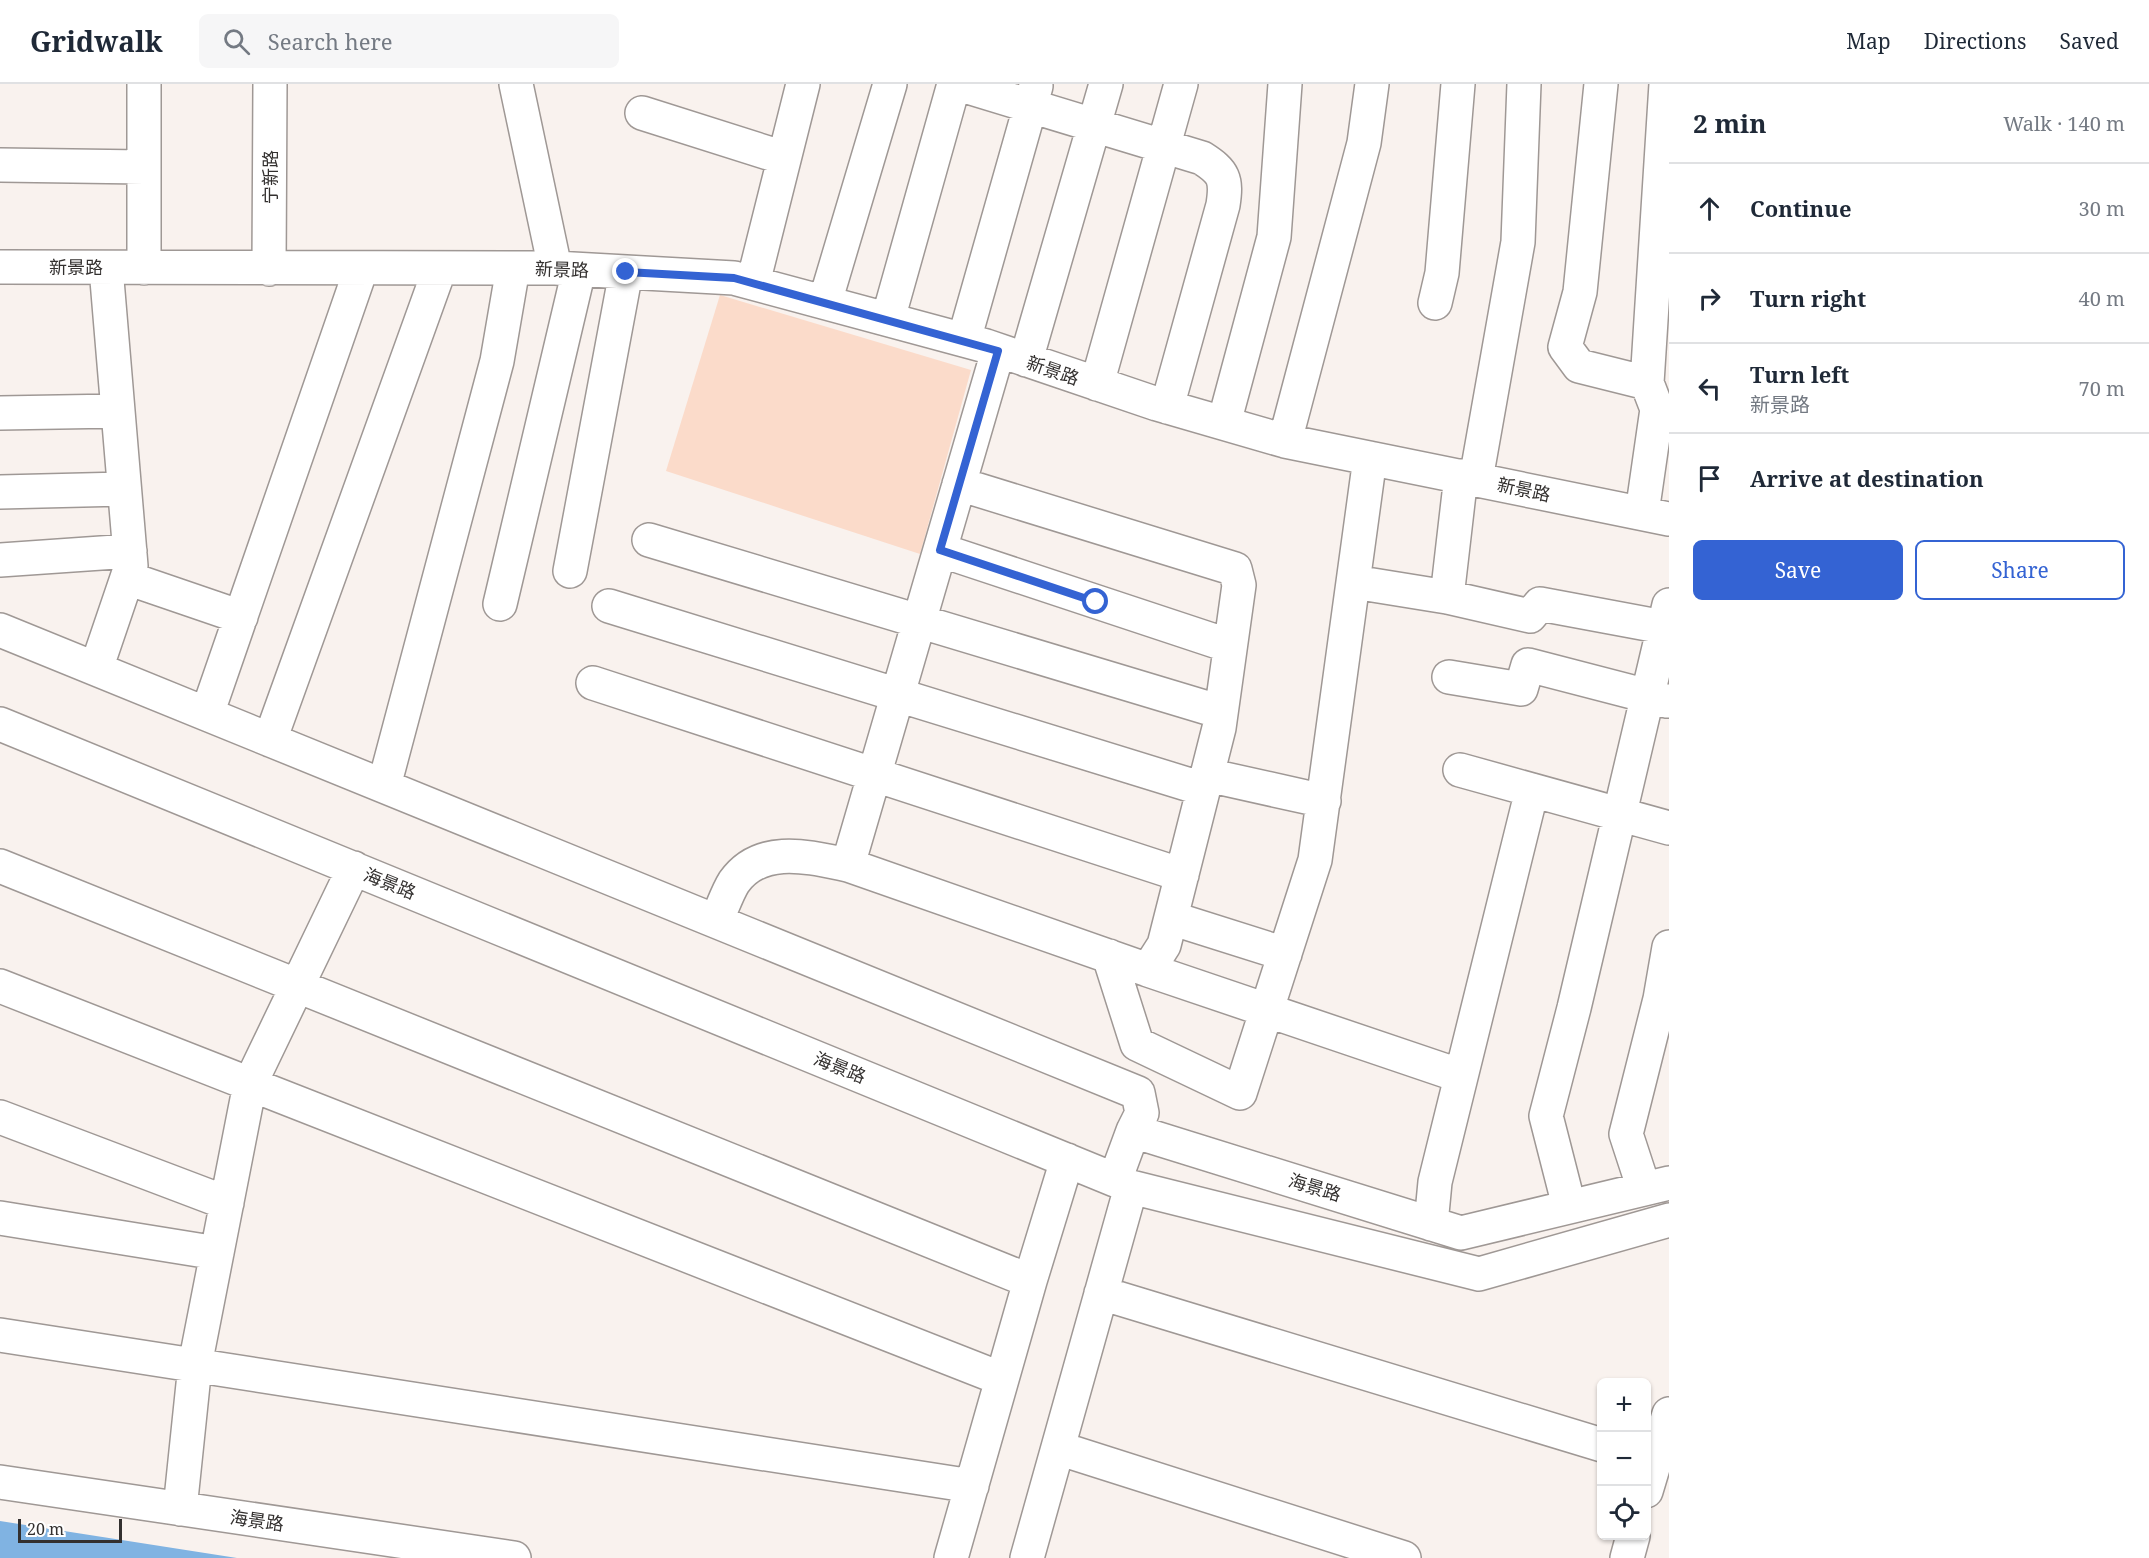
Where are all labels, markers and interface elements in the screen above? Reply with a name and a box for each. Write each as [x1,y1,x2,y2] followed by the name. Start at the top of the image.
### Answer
[199,14,619,68] search box
[30,22,163,60] text: Gridwalk
[220,25,253,58] icon: search
[268,26,393,56] text: Search here
[1846,27,1891,55] text: Map
[1924,27,2026,55] text: Directions
[2059,27,2119,55] text: Saved
[1693,105,1767,141] text: 2 min
[2003,110,2125,137] text: Walk · 140 m
[258,150,282,204] street label: 宁新路
[1693,192,1726,225] icon: ahead
[1750,193,1852,223] text: Continue
[2079,195,2125,222] text: 30 m
[49,255,103,279] street label: 新景路
[535,256,589,282] street label: 新景路
[612,258,638,284] route end
[1693,282,1726,315] icon: right
[1750,283,1866,313] text: Turn right
[2079,285,2125,312] text: 40 m
[1024,350,1082,390] street label: 新景路
[1750,359,1849,389] text: Turn left
[1693,372,1726,405] icon: left
[2079,375,2125,402] text: 70 m
[1750,391,1810,418] text: 新景路
[1693,462,1726,495] icon: arrive
[1750,463,1984,493] text: Arrive at destination
[1495,472,1553,506] street label: 新景路
[1693,540,1903,600] button: Save
[1915,540,2125,600] button: Share
[1082,588,1108,614] route start
[360,862,420,904] street label: 海景路
[810,1046,870,1088] street label: 海景路
[1286,1168,1344,1206] street label: 海景路
[1597,1378,1651,1540] map controls
[1597,1378,1651,1432] button: +
[1597,1432,1651,1486] button: −
[1597,1486,1651,1540] button: locate
[229,1504,285,1536] street label: 海景路
[18,1516,122,1544] scale bar
[27,1518,64,1540] text: 20 m

